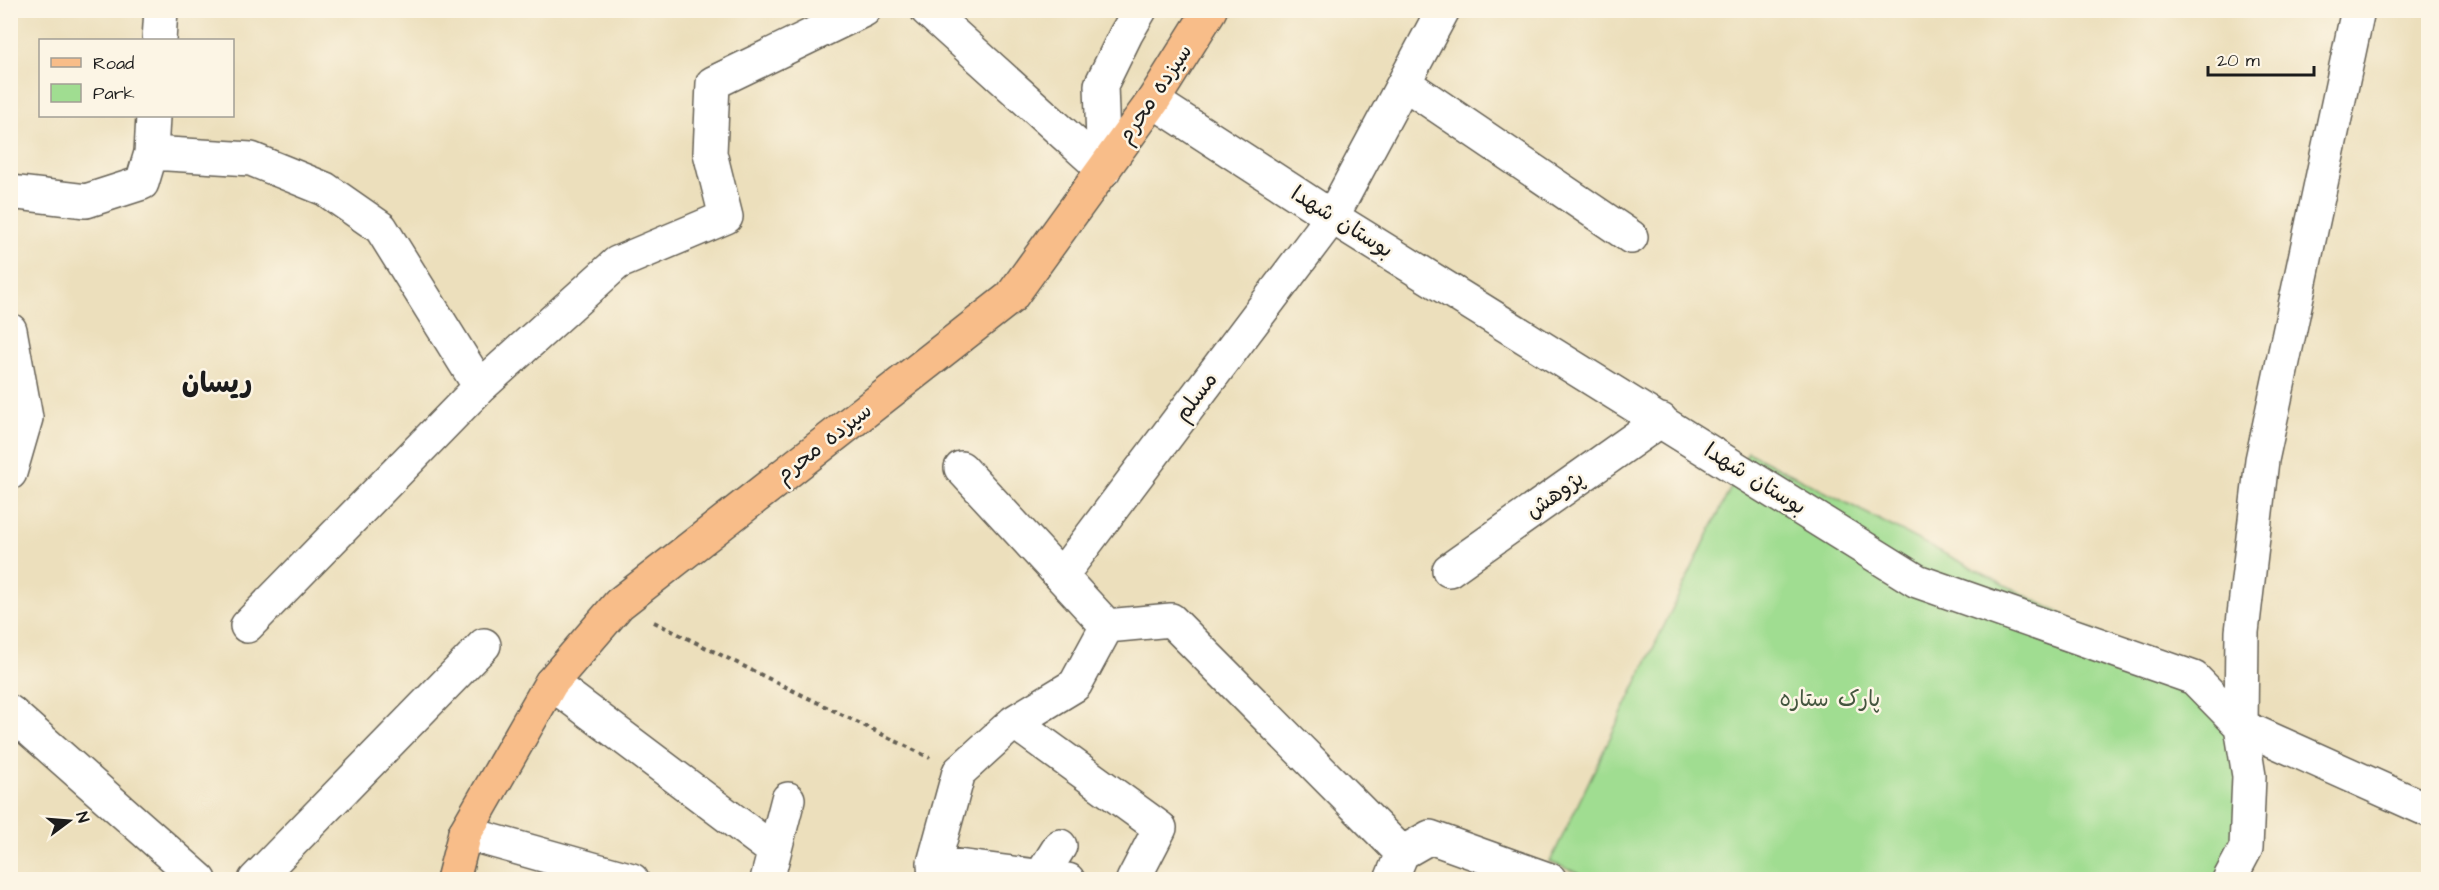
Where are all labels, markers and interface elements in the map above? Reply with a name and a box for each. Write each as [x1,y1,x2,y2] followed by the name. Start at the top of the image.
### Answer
[1110,38,1201,151] street label: سیزده محرم
[39,39,234,117] legend
[2208,39,2314,77] scale bar
[2217,48,2260,73] text: 20 m
[93,51,134,76] text: Road
[93,81,135,106] text: Park
[1285,178,1399,266] street label: بوستان شهدا
[182,364,252,403] district label: ریسان
[1167,366,1225,428] street label: مسلم
[769,395,879,491] street label: سیزده محرم
[1698,435,1812,523] street label: بوستان شهدا
[1519,464,1591,526] street label: پژوهش
[1780,684,1880,715] park label: پارک ستاره
[39,791,99,851] north arrow
[71,809,94,825] text: N

